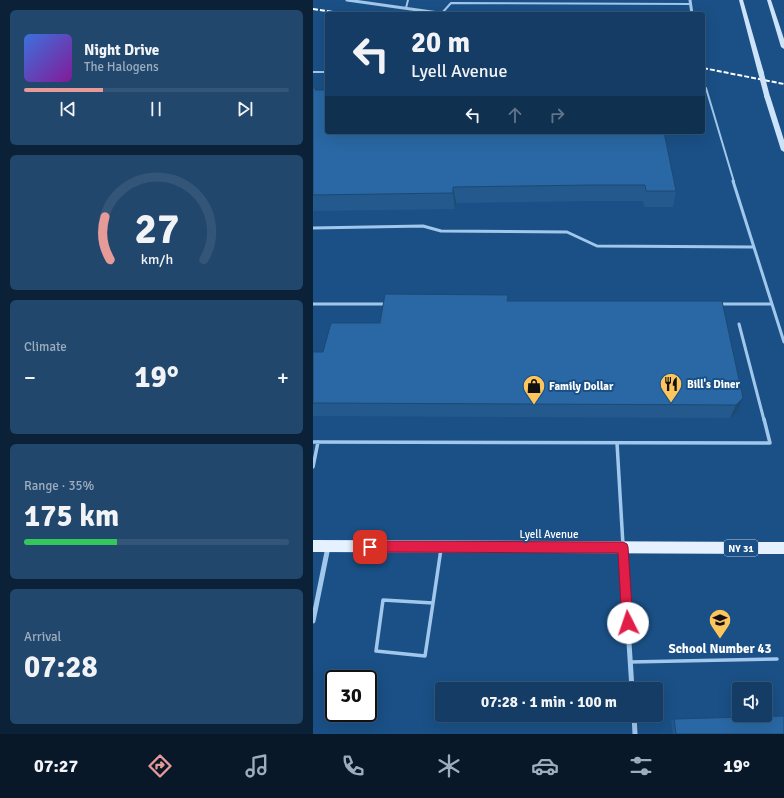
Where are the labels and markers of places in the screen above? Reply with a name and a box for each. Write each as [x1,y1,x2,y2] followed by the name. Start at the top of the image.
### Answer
[658,371,684,404] restaurant icon: Bill's Diner
[521,373,547,406] shop icon: Family Dollar
[687,378,740,391] place label: Bill's Diner
[549,380,614,393] place label: Family Dollar
[353,530,387,564] pin
[707,607,733,640] school or university icon: School Number 43
[668,641,772,657] place label: School Number 43

